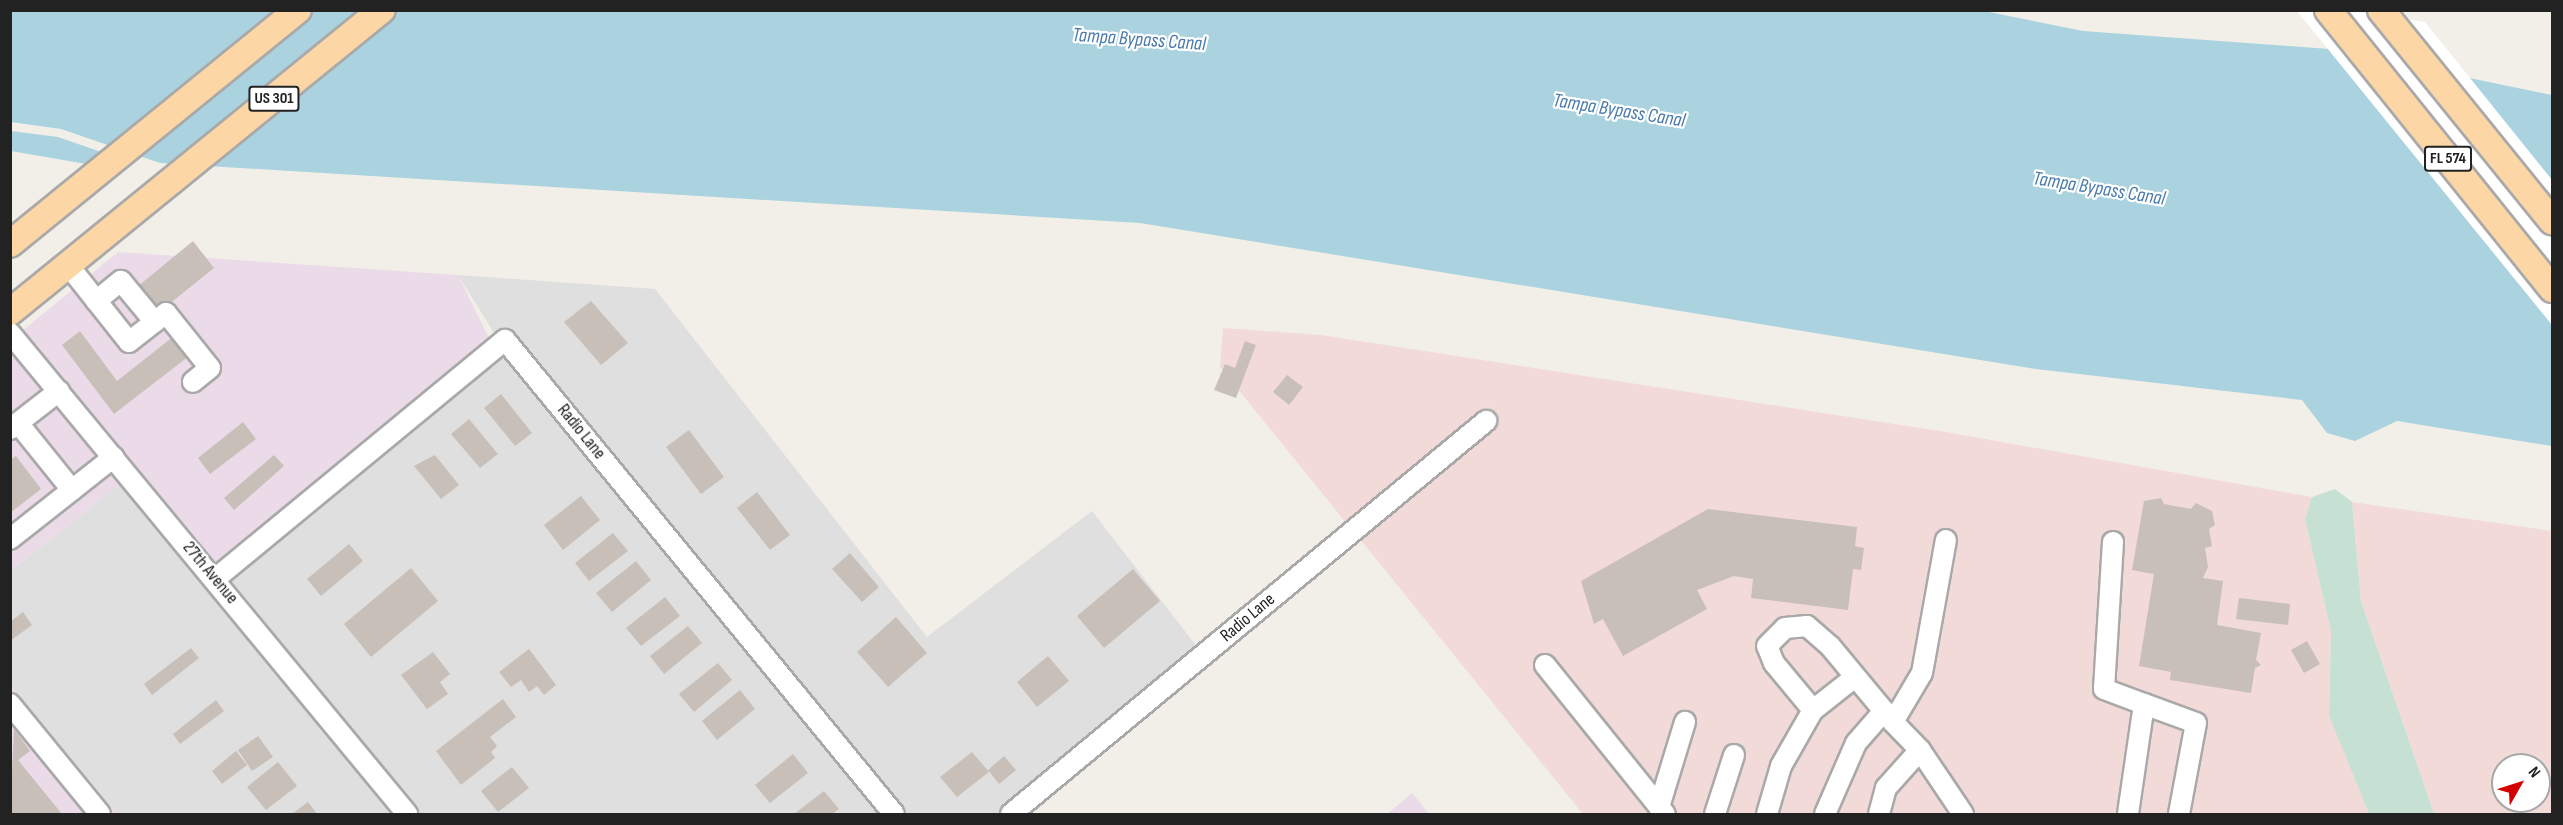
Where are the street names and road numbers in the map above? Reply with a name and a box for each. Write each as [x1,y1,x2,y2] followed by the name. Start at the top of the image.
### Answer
[247,86,301,112] road number: US 301
[2424,146,2472,172] road number: FL 574
[552,400,610,464] street label: Radio Lane
[178,537,242,609] street label: 27th Avenue
[1216,589,1280,647] street label: Radio Lane

